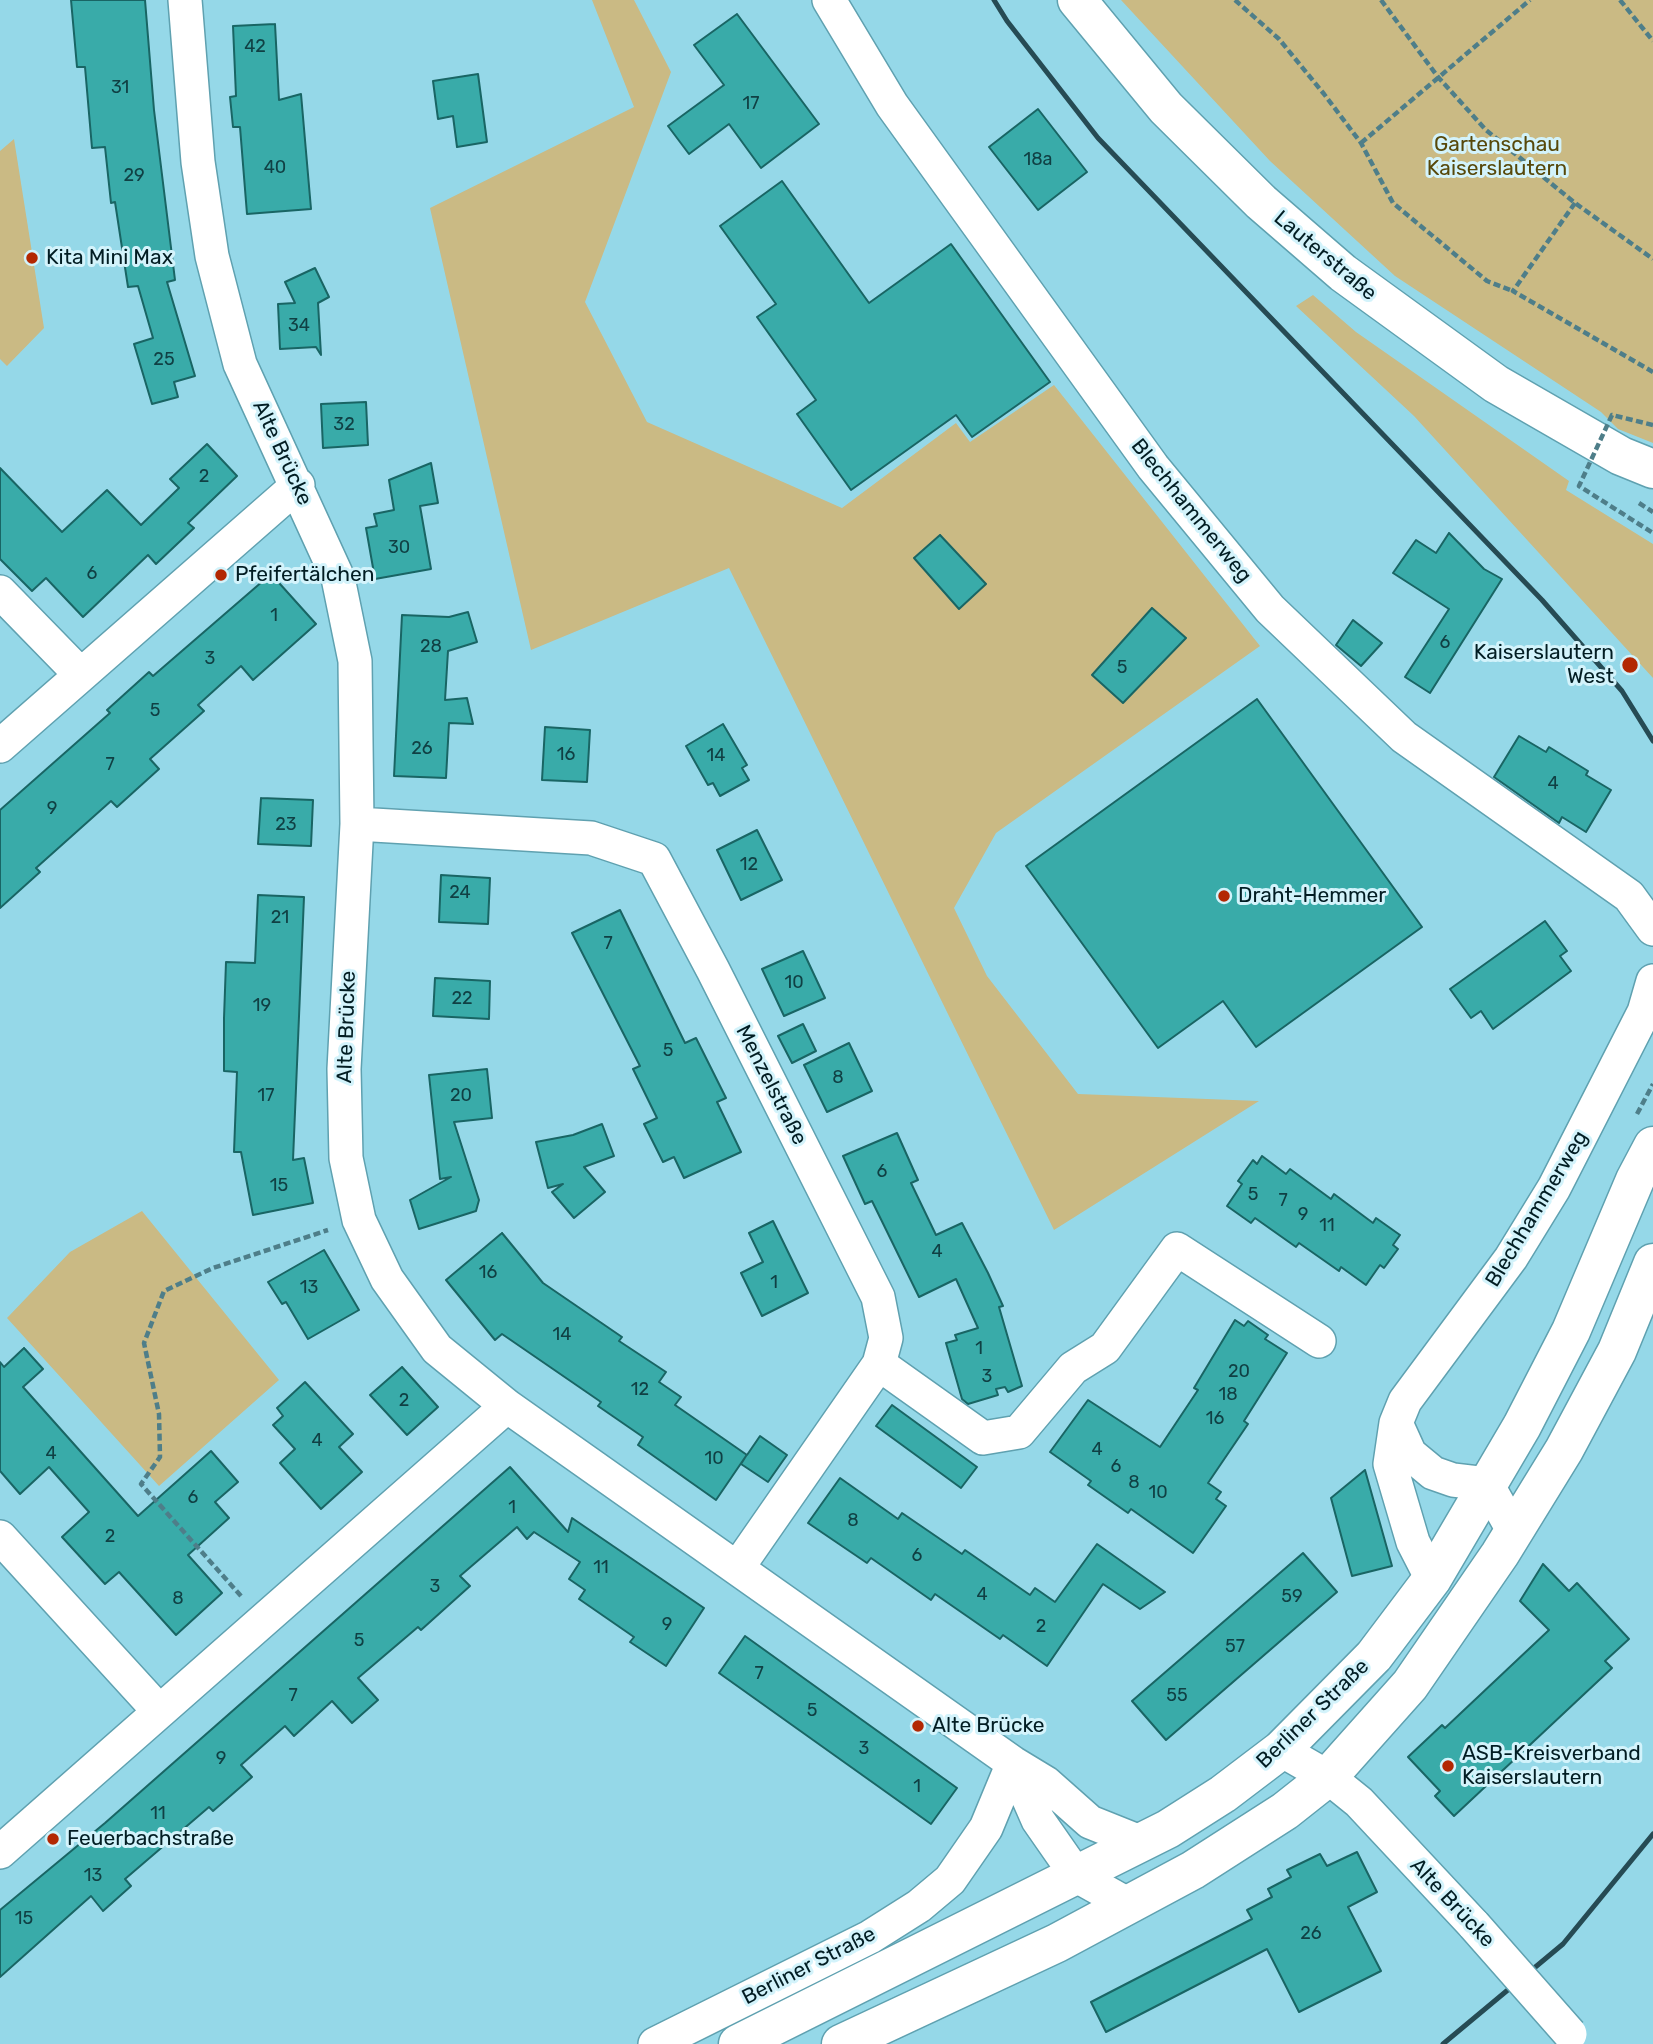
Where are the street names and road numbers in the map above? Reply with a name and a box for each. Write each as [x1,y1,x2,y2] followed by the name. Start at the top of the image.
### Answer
[1268,206,1382,306] street label: Lauterstraße
[247,397,317,509] street label: Alte Brücke
[1125,434,1257,588] street label: Blechhammerweg
[332,970,362,1084] street label: Alte Brücke
[730,1021,812,1149] street label: Menzelstraße
[1480,1126,1594,1292] street label: Blechhammerweg
[1252,1654,1374,1774] street label: Berliner Straße
[1404,1853,1500,1953] street label: Alte Brücke
[738,1922,880,2010] street label: Berliner Straße

